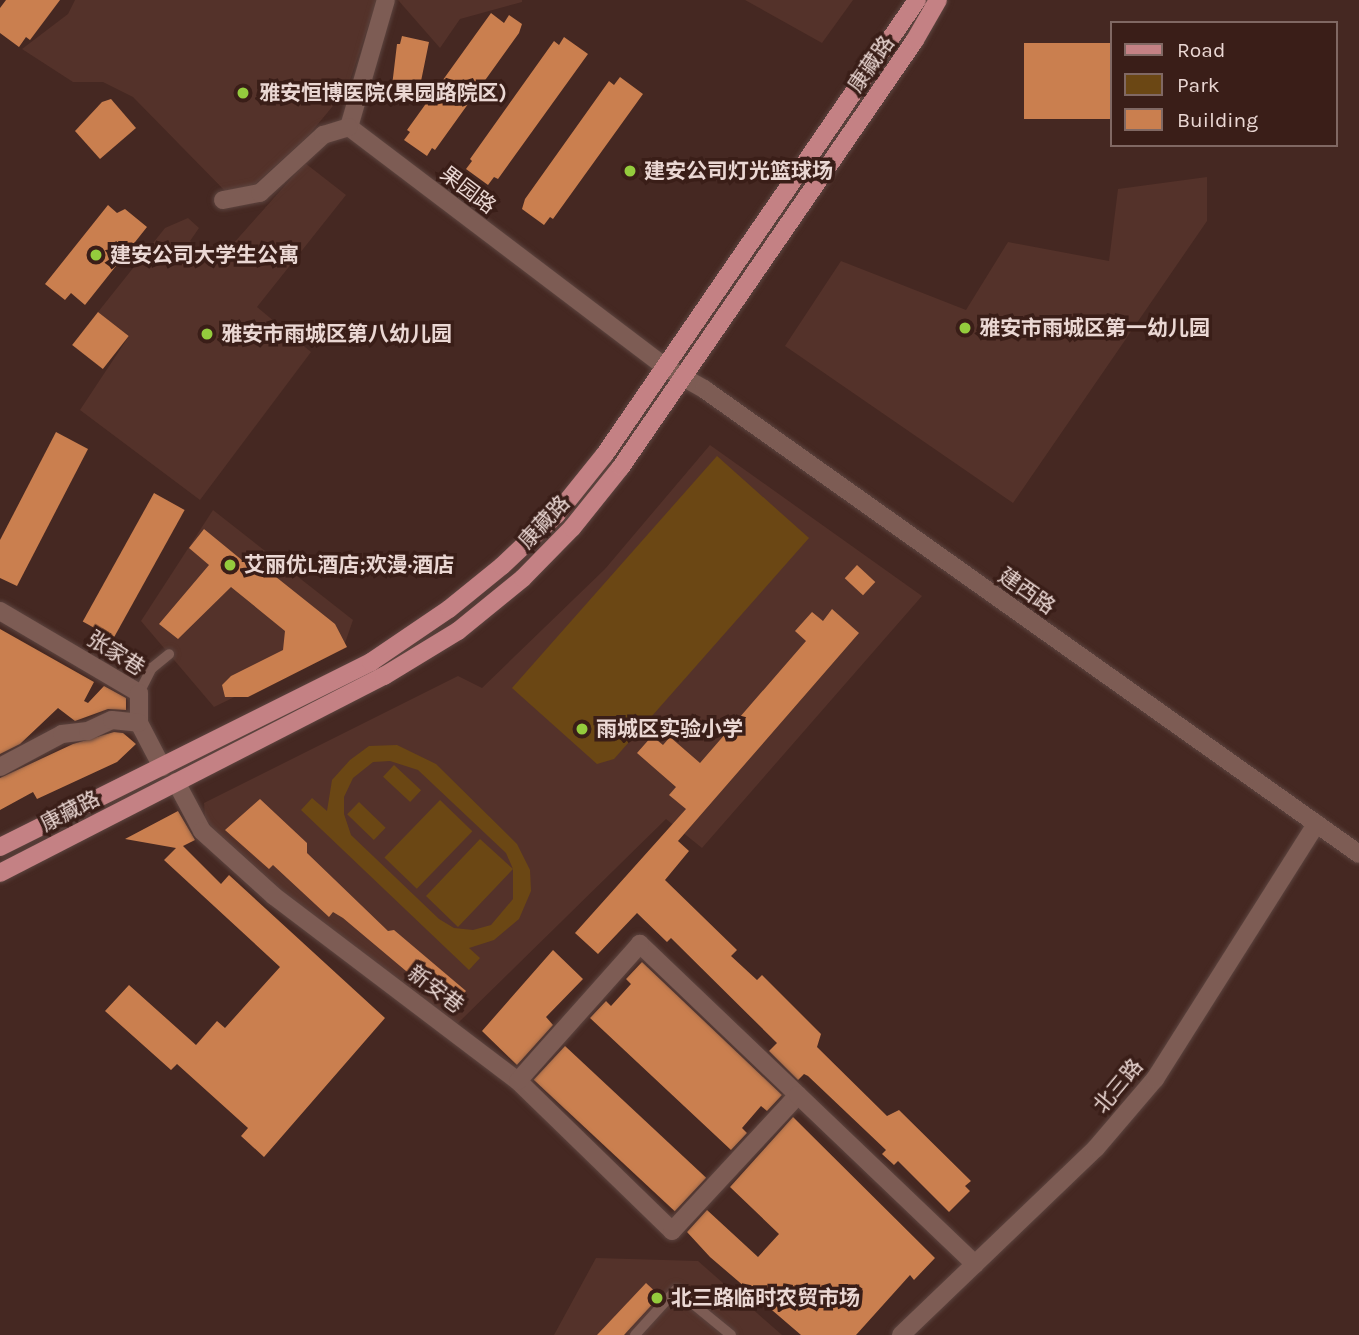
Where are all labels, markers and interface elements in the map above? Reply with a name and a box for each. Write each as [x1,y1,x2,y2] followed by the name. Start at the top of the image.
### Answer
[1110,21,1338,147] legend
[843,31,899,97] street label: 康藏路
[1177,38,1225,62] text: Road
[1177,73,1220,97] text: Park
[259,80,507,106] place label: 雅安恒博医院(果园路院区)
[233,83,253,103] marker: 雅安恒博医院(果园路院区)
[1177,108,1258,132] text: Building
[644,158,833,184] place label: 建安公司灯光篮球场
[435,161,501,219] street label: 果园路
[622,163,638,179] marker: 建安公司灯光篮球场
[110,242,299,268] place label: 建安公司大学生公寓
[88,247,104,263] marker: 建安公司大学生公寓
[979,315,1210,341] place label: 雅安市雨城区第一幼儿园
[957,320,973,336] marker: 雅安市雨城区第一幼儿园
[221,321,452,347] place label: 雅安市雨城区第八幼儿园
[199,326,215,342] marker: 雅安市雨城区第八幼儿园
[513,490,575,554] street label: 康藏路
[244,552,454,578] place label: 艾丽优L酒店;欢漫·酒店
[222,557,238,573] marker: 艾丽优L酒店;欢漫·酒店
[994,563,1060,619] street label: 建西路
[83,626,149,680] street label: 张家巷
[596,716,743,742] place label: 雨城区实验小学
[574,721,590,737] marker: 雨城区实验小学
[36,785,104,837] street label: 康藏路
[403,960,469,1018] street label: 新安巷
[1088,1054,1148,1118] street label: 北三路
[671,1285,860,1311] place label: 北三路临时农贸市场
[649,1290,665,1306] marker: 北三路临时农贸市场

